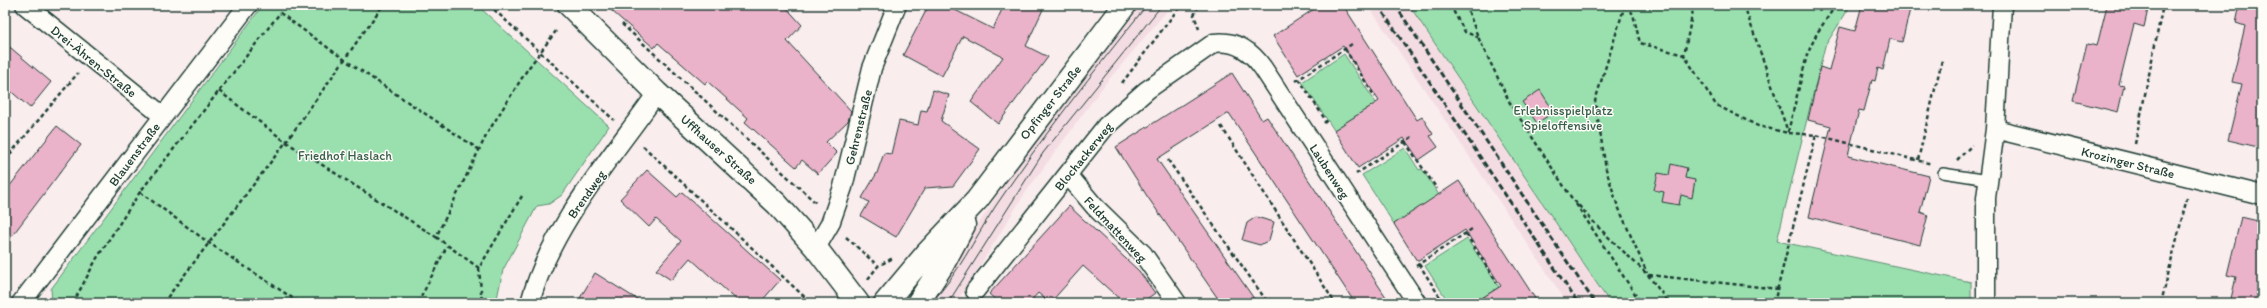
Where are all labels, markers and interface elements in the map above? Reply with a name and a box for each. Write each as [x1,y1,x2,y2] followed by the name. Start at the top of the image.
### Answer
[48,22,139,100] street label: Drei-Ähren-Straße
[1017,62,1084,143] street label: Opfinger Straße
[842,88,875,166] street label: Gehrenstraße
[1513,103,1613,133] park label: Erlebnisspielplatz Spieloffensive
[678,111,760,187] street label: Uffhauser Straße
[1051,119,1116,194] street label: Blochackerweg
[106,120,163,189] street label: Blauenstraße
[1306,141,1353,202] street label: Laubenweg
[2080,144,2176,181] street label: Krozinger Straße
[298,148,392,163] park label: Friedhof Haslach
[564,167,609,221] street label: Brendweg
[1081,193,1150,266] street label: Feldmattenweg

